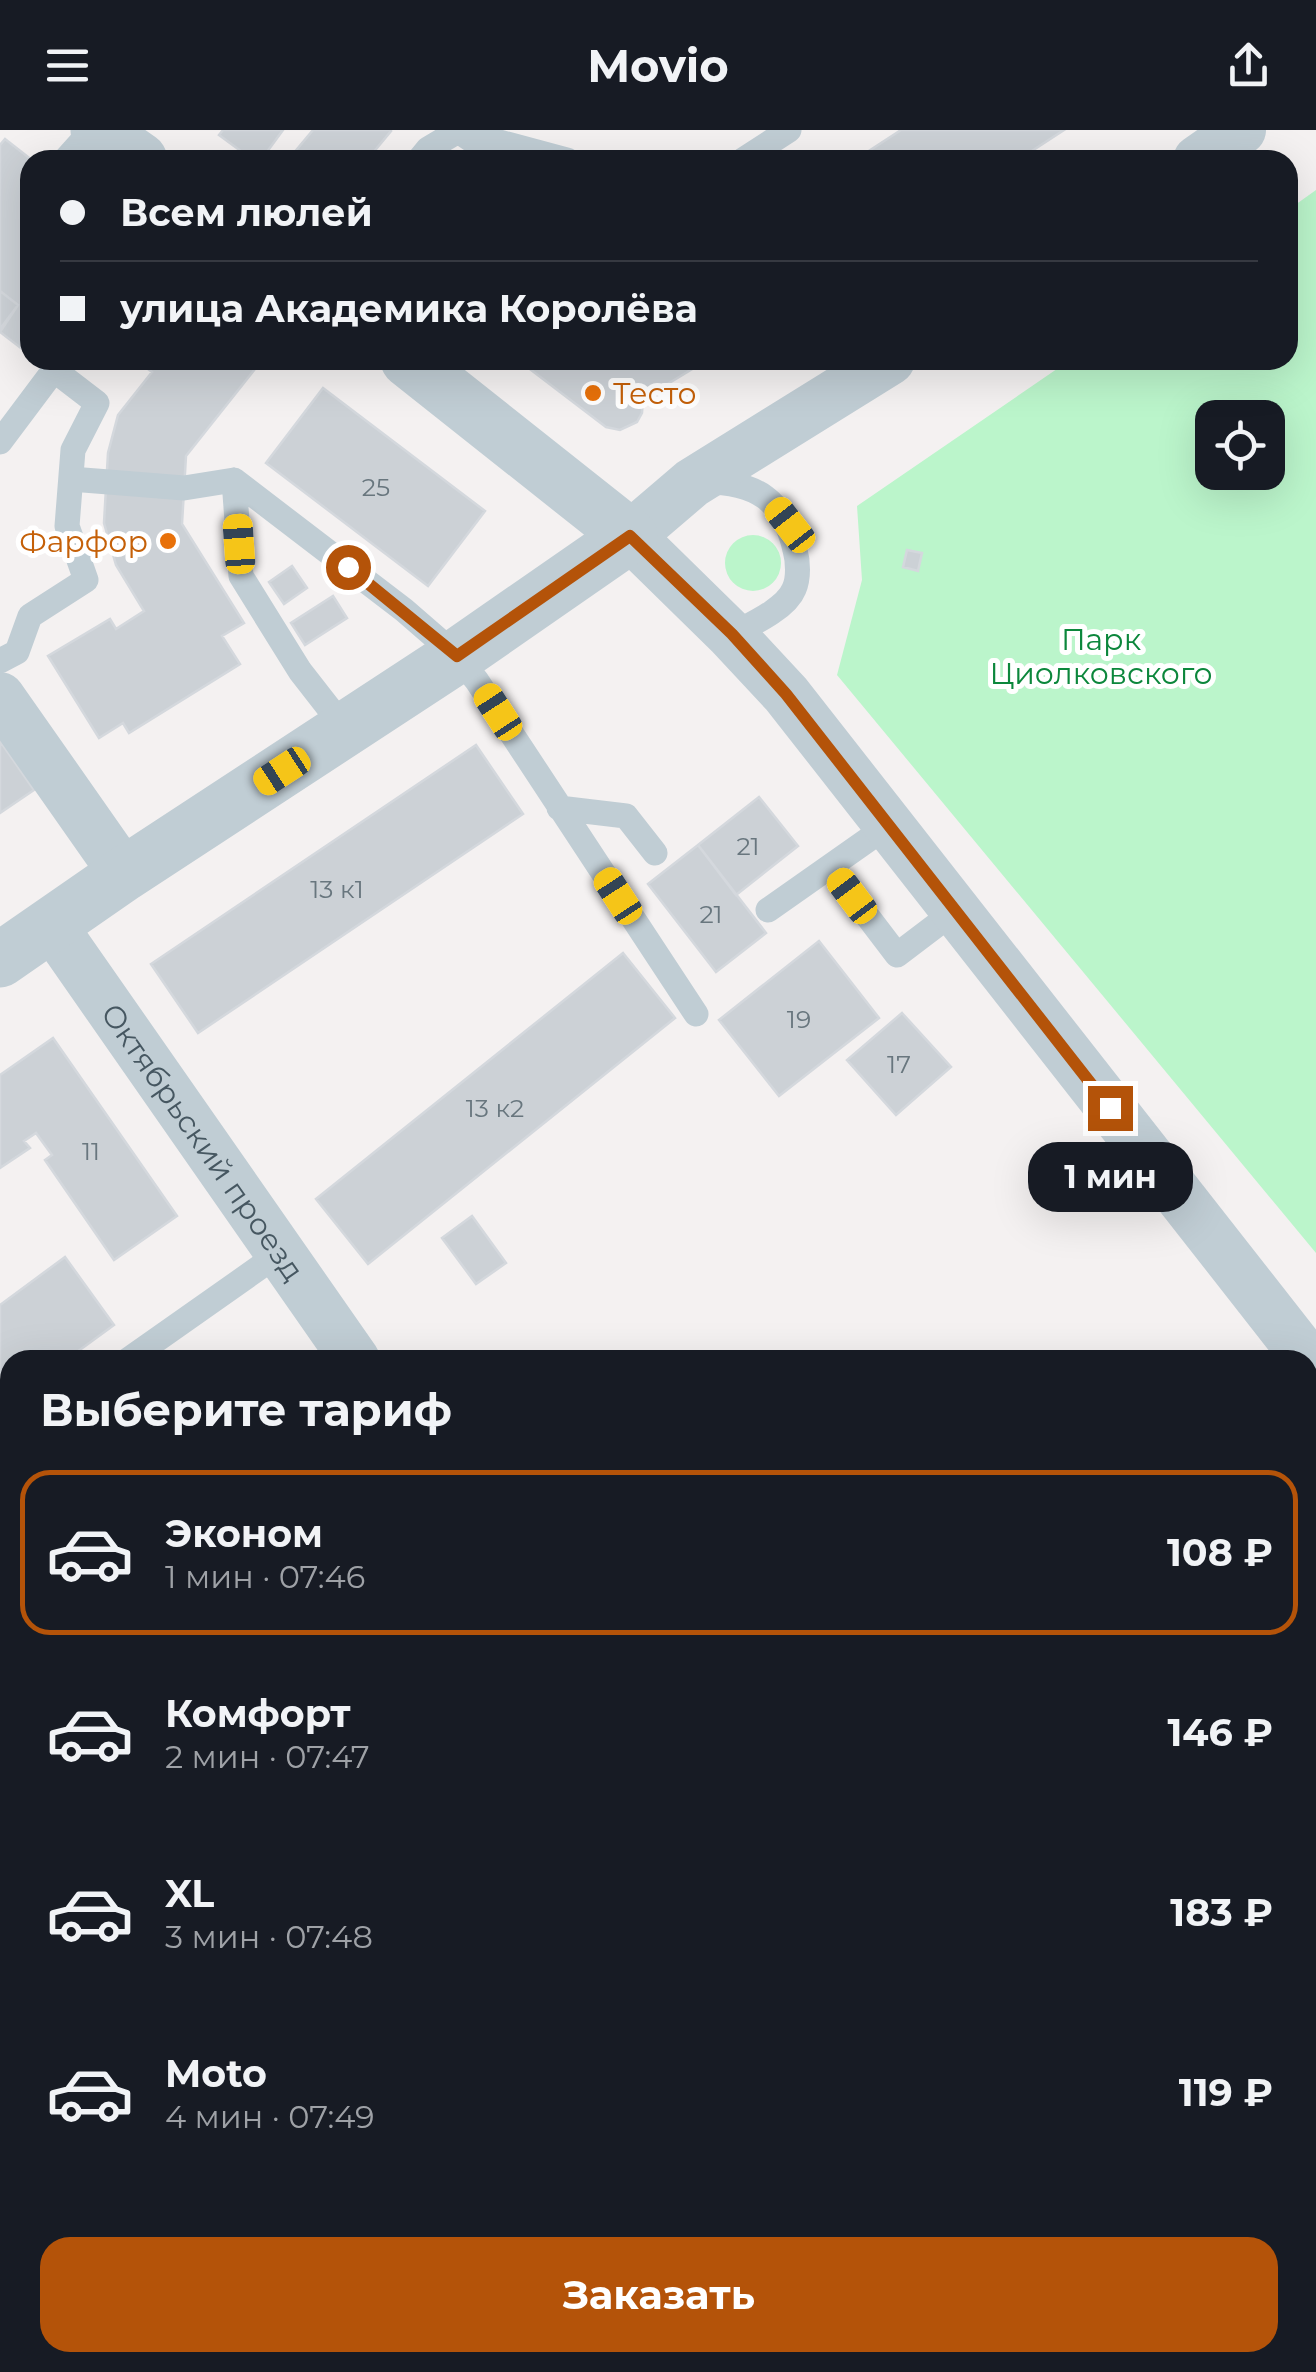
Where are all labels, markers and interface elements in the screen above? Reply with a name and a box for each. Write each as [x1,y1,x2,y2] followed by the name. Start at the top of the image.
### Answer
[40,38,95,93] icon: menu
[587,38,729,93] text: Movio
[1221,38,1276,93] icon: share
[120,189,373,236] text: Всем люлей
[120,285,698,332] text: улица Академика Королёва
[613,375,697,412] place label: Тесто
[582,382,604,404] marker: Тесто
[1195,400,1285,490] map controls
[1195,400,1285,490] button: locate
[362,472,390,502] house number: 25
[760,492,820,558] car
[222,513,256,575] car
[19,523,148,560] place label: Фарфор
[157,530,179,552] marker: Фарфор
[326,545,371,590] route start
[989,621,1213,692] park label: Парк Циолковского
[469,679,527,745] car
[249,742,315,800] car
[736,831,760,861] house number: 21
[589,863,647,929] car
[822,863,882,929] car
[310,874,364,904] house number: 13 к1
[699,899,723,929] house number: 21
[93,996,312,1288] street label: Октябрьский проезд
[787,1004,811,1034] house number: 19
[887,1049,911,1079] house number: 17
[1088,1086,1133,1131] route end
[466,1093,524,1123] house number: 13 к2
[82,1136,100,1166] house number: 11
[1028,1143,1192,1213] callout: 1 мин
[1064,1157,1157,1196] text: 1 мин
[40,1382,452,1437] text: Выберите тариф
[45,1508,135,1598] icon: car
[165,1510,323,1557] text: Эконом
[1167,1529,1273,1576] text: 108 ₽
[165,1557,365,1596] text: 1 мин · 07:46
[45,1688,135,1778] icon: car
[165,1690,351,1737] text: Комфорт
[1167,1709,1273,1756] text: 146 ₽
[165,1737,370,1776] text: 2 мин · 07:47
[45,1868,135,1958] icon: car
[165,1870,214,1917] text: XL
[1170,1889,1273,1936] text: 183 ₽
[165,1917,373,1956] text: 3 мин · 07:48
[45,2048,135,2138] icon: car
[165,2050,267,2097] text: Moto
[1179,2069,1273,2116] text: 119 ₽
[165,2097,375,2136] text: 4 мин · 07:49
[40,2237,1278,2352] button: Заказать

